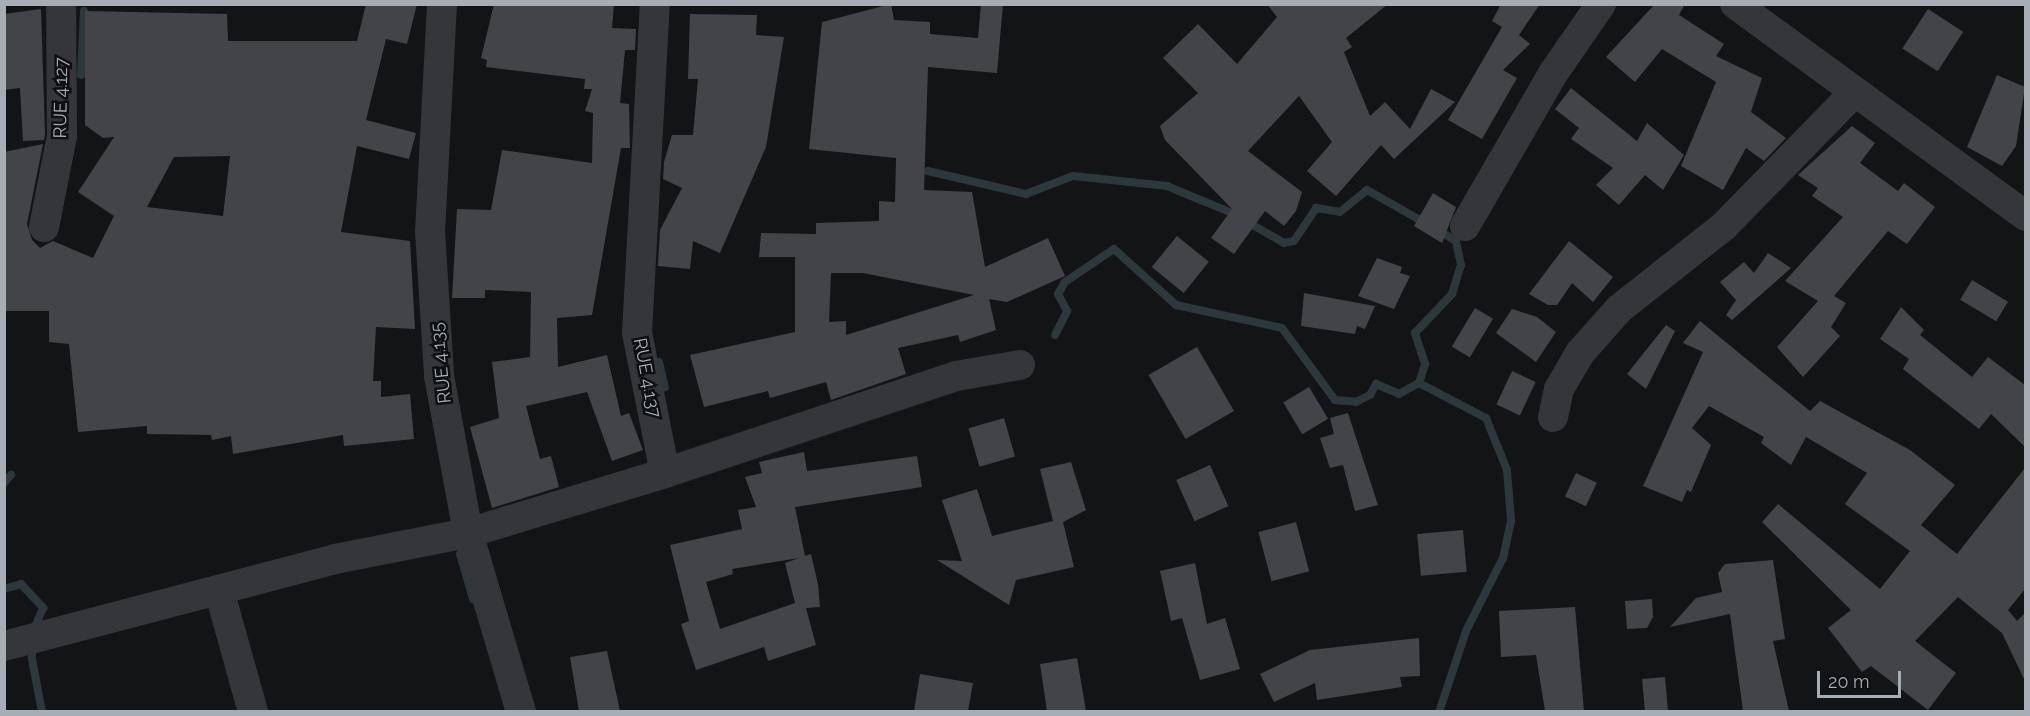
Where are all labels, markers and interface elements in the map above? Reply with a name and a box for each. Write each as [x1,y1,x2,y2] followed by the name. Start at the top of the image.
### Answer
[49,57,73,139] street label: RUE 4.127
[426,321,456,405] street label: RUE 4.135
[629,336,665,420] street label: RUE 4.137
[1820,659,1904,697] scale bar
[1828,671,1870,692] text: 20 m

